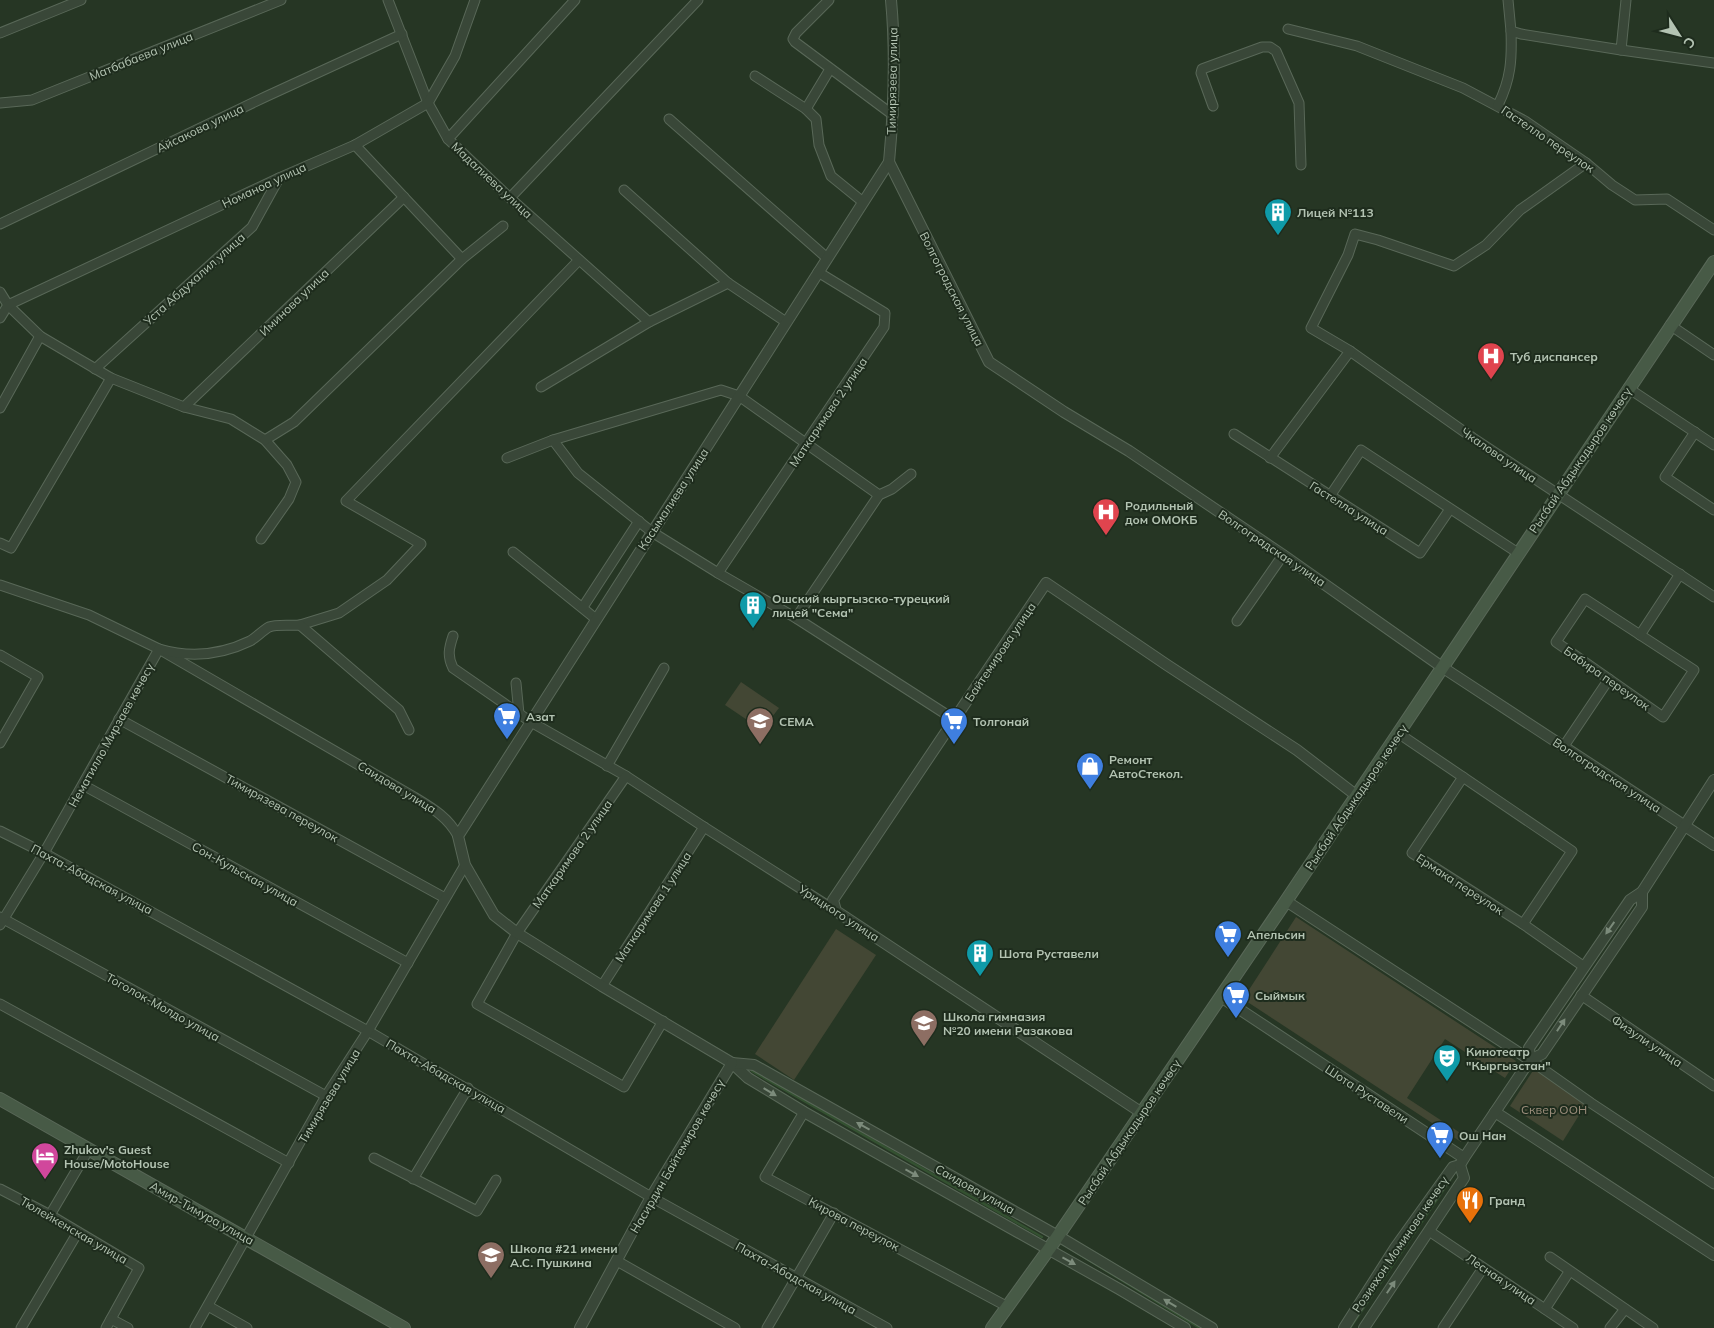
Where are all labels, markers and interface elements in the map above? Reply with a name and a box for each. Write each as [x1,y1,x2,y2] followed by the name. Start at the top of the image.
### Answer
[1654,10,1704,60] north arrow
[884,27,900,135] street label: Тимирязева улица
[87,28,195,84] street label: Матбабаева улица
[1679,33,1700,52] text: С
[154,100,246,156] street label: Айсакова улица
[1499,102,1598,176] street label: Гастелло переулок
[448,139,536,221] street label: Мадалиева улица
[220,159,308,211] street label: Номаноа улица
[1263,197,1293,236] building icon: Лицей №113
[1297,205,1374,220] place label: Лицей №113
[139,229,248,329] street label: Уста Абдухалил улица
[917,229,987,349] street label: Волгоградская улица
[256,265,332,339] street label: Иминова улица
[1476,341,1506,380] hospital icon: Туб диспансер
[1510,349,1598,364] place label: Туб диспансер
[786,354,870,470] street label: Маткаримова 2 улица
[1525,384,1635,536] street label: Рысбай Абдыкадыров көчөсү
[1458,424,1540,486] street label: Чкалова улица
[634,445,712,553] street label: Касымалиева улица
[1307,478,1391,538] street label: Гастелла улица
[1091,497,1121,536] hospital icon: Родильный дом ОМОКБ
[1125,498,1197,527] place label: Родильный дом ОМОКБ
[1216,507,1328,589] street label: Волгоградская улица
[738,590,768,629] building icon: Ошский кыргызско-турецкий лицей "Сема"
[772,591,950,620] place label: Ошский кыргызско-турецкий лицей "Сема"
[961,600,1039,704] street label: Байтемирова улица
[1561,643,1653,714] street label: Бабира переулок
[65,660,157,810] street label: Нематилло Мирзаев көчөсү
[492,701,522,740] supermarket icon: Азат
[745,706,775,745] school or university icon: СЕМА
[939,706,969,745] supermarket icon: Толгонай
[526,709,555,724] place label: Азат
[779,714,814,729] place label: СЕМА
[973,714,1029,729] place label: Толгонай
[1301,721,1411,873] street label: Рысбай Абдыкадыров көчөсү
[1550,734,1664,816] street label: Волгоградская улица
[1075,751,1105,790] shop icon: Ремонт АвтоСтекол.
[1109,752,1183,781] place label: Ремонт АвтоСтекол.
[355,758,439,816] street label: Саидова улица
[223,771,342,846] street label: Тимирязева переулок
[529,797,615,911] street label: Маткаримова 2 улица
[189,839,301,909] street label: Сон-Кульская улица
[29,841,155,917] street label: Пахта-Абадская улица
[612,849,694,965] street label: Маткаримова 1 улица
[1414,850,1507,918] street label: Ермака переулок
[795,881,882,945] street label: Урицкого улица
[1213,919,1243,958] supermarket icon: Апельсин
[1605,921,1615,935] one-way arrow
[1247,927,1305,942] place label: Апельсин
[965,938,995,977] building icon: Шота Руставели
[999,946,1099,961] place label: Шота Руставели
[104,969,222,1045] street label: Тоголок-Молдо улица
[1221,980,1251,1019] supermarket icon: Сыймык
[1255,988,1305,1003] place label: Сыймык
[909,1008,939,1047] school or university icon: Школа гимназия №20 имени Разакова
[943,1009,1073,1038] place label: Школа гимназия №20 имени Разакова
[1609,1012,1685,1070] street label: Физули улица
[1557,1018,1566,1032] one-way arrow
[384,1036,508,1116] street label: Пахта-Абадская улица
[1432,1043,1462,1082] theatre icon: Кинотеатр "Кыргызстан"
[1466,1044,1551,1073] place label: Кинотеатр "Кыргызстан"
[295,1046,363,1146] street label: Тимирязева улица
[1074,1056,1184,1208] street label: Рысбай Абдыкадыров көчөсү
[1322,1061,1412,1127] street label: Шота Руставели
[627,1076,728,1236] street label: Насирдин Байтемиров көчөсү
[764,1088,777,1097] one-way arrow
[1521,1102,1587,1117] park label: Сквер ООН
[1425,1120,1455,1159] supermarket icon: Ош Нан
[855,1122,870,1130] one-way arrow
[1459,1128,1506,1143] place label: Ош Нан
[30,1141,60,1180] hotel icon: Zhukov's Guest House/MotoHouse
[64,1142,170,1171] place label: Zhukov's Guest House/MotoHouse
[932,1161,1018,1217] street label: Саидова улица
[905,1168,918,1177] one-way arrow
[1349,1172,1452,1315] street label: Розияхон Моминова көчөсү
[147,1178,257,1248] street label: Амир-Тимура улица
[1455,1185,1485,1224] restaurant icon: Гранд
[18,1193,130,1267] street label: Тюлейкенская улица
[1489,1193,1526,1208] place label: Гранд
[806,1194,902,1255] street label: Кирова переулок
[733,1239,859,1317] street label: Пахта-Абадская улица
[476,1240,506,1279] school or university icon: Школа #21 имени А.С. Пушкина
[510,1241,618,1270] place label: Школа #21 имени А.С. Пушкина
[1463,1250,1539,1308] street label: Лесная улица
[1062,1256,1075,1265] one-way arrow
[1386,1281,1396,1294] one-way arrow
[1163,1299,1178,1307] one-way arrow

